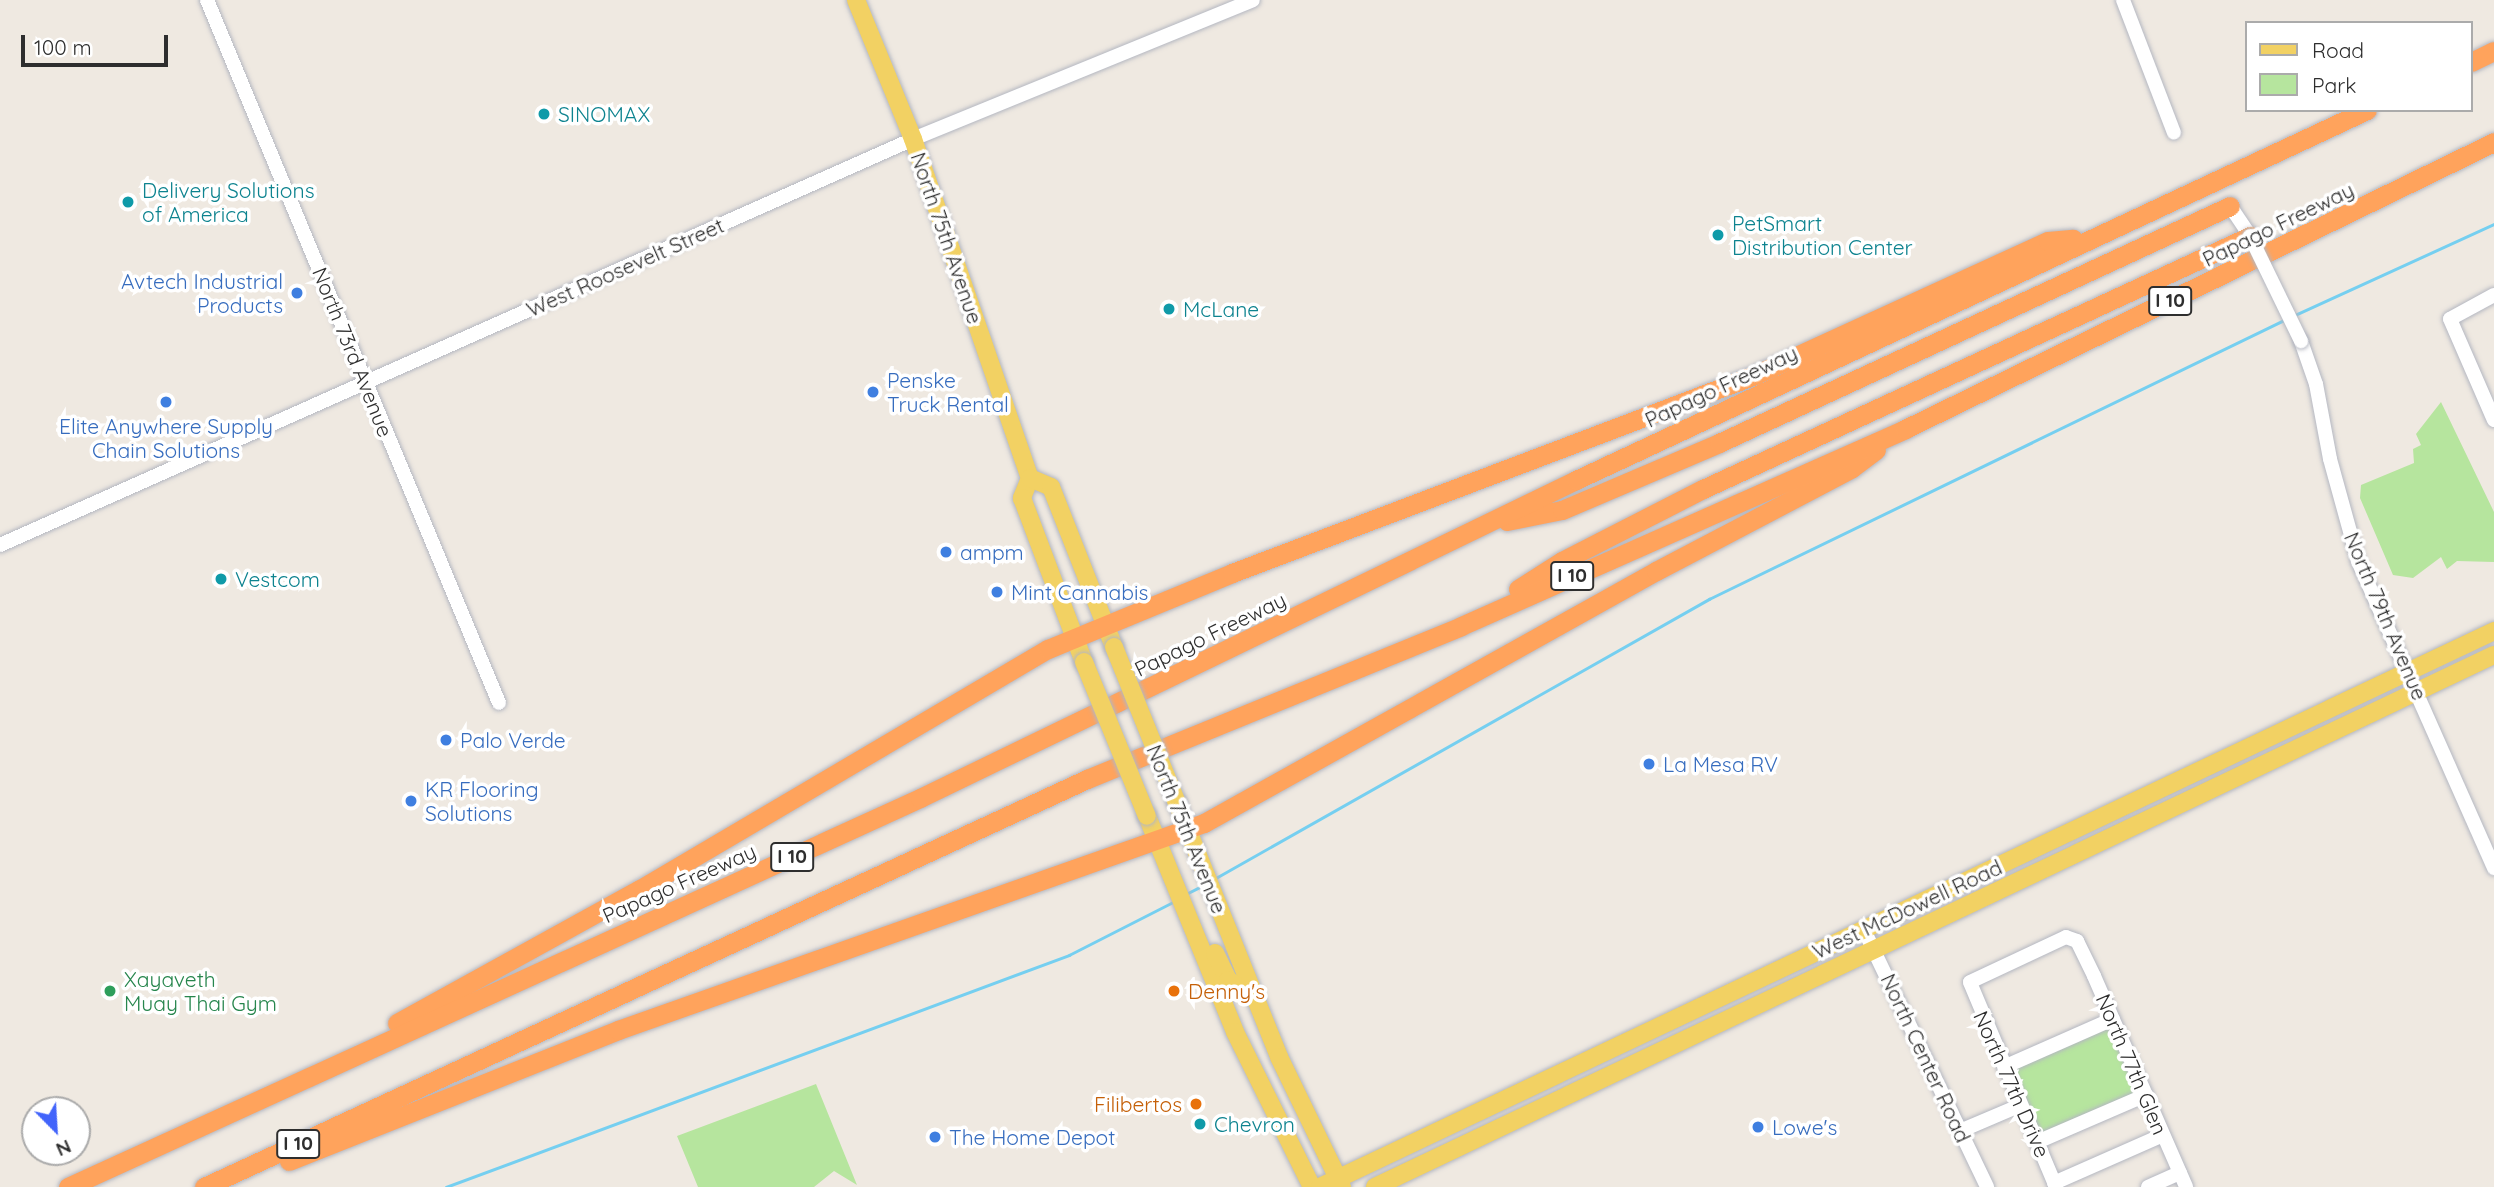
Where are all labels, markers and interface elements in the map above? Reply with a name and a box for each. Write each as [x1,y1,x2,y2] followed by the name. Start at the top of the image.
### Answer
[24,21,172,65] scale bar
[2246,21,2473,112] legend
[34,34,92,60] text: 100 m
[2312,37,2364,63] text: Road
[2312,72,2356,98] text: Park
[558,101,650,127] place label: SINOMAX
[536,106,552,122] marker: SINOMAX
[906,149,988,327] street label: North 75th Avenue
[2198,176,2358,272] street label: Papago Freeway
[142,177,315,227] place label: Delivery Solutions of America
[120,194,136,210] marker: Delivery Solutions of America
[1732,210,1913,260] place label: PetSmart Distribution Center
[522,212,728,322] street label: West Roosevelt Street
[1710,227,1726,243] marker: PetSmart Distribution Center
[308,264,398,440] street label: North 73rd Avenue
[121,268,283,318] place label: Avtech Industrial Products
[289,285,305,301] marker: Avtech Industrial Products
[2147,286,2193,316] road number: I 10
[1183,296,1259,322] place label: McLane
[1161,301,1177,317] marker: McLane
[1641,340,1801,432] street label: Papago Freeway
[887,367,1009,417] place label: Penske Truck Rental
[865,384,881,400] marker: Penske Truck Rental
[158,394,174,410] marker: Elite Anywhere Supply Chain Solutions
[59,413,273,463] place label: Elite Anywhere Supply Chain Solutions
[2339,528,2433,704] street label: North 79th Avenue
[960,539,1024,565] place label: ampm
[938,544,954,560] marker: ampm
[1549,561,1595,592] road number: I 10
[235,566,320,592] place label: Vestcom
[213,571,229,587] marker: Vestcom
[1011,579,1148,605] place label: Mint Cannabis
[989,584,1005,600] marker: Mint Cannabis
[1130,586,1290,682] street label: Papago Freeway
[460,727,566,753] place label: Palo Verde
[438,732,454,748] marker: Palo Verde
[1142,741,1232,917] street label: North 75th Avenue
[1663,751,1778,777] place label: La Mesa RV
[1641,756,1657,772] marker: La Mesa RV
[425,776,539,826] place label: KR Flooring Solutions
[403,793,419,809] marker: KR Flooring Solutions
[598,838,760,928] street label: Papago Freeway
[769,842,815,872] road number: I 10
[1808,854,2006,964] street label: West McDowell Road
[124,966,277,1016] place label: Xayaveth Muay Thai Gym
[1876,970,1976,1146] street label: North Center Road
[1188,978,1265,1004] place label: Denny's
[102,983,118,999] marker: Xayaveth Muay Thai Gym
[1166,983,1182,999] marker: Denny's
[2091,990,2173,1138] street label: North 77th Glen
[1968,1007,2056,1161] street label: North 77th Drive
[1094,1091,1182,1117] place label: Filibertos
[21,1096,91,1166] north arrow
[1188,1096,1204,1112] marker: Filibertos
[1214,1111,1295,1137] place label: Chevron
[1772,1114,1837,1140] place label: Lowe's
[1192,1116,1208,1132] marker: Chevron
[1750,1119,1766,1135] marker: Lowe's
[949,1124,1115,1150] place label: The Home Depot
[275,1128,321,1160] road number: I 10
[927,1129,943,1145] marker: The Home Depot
[52,1135,75,1162] text: N

